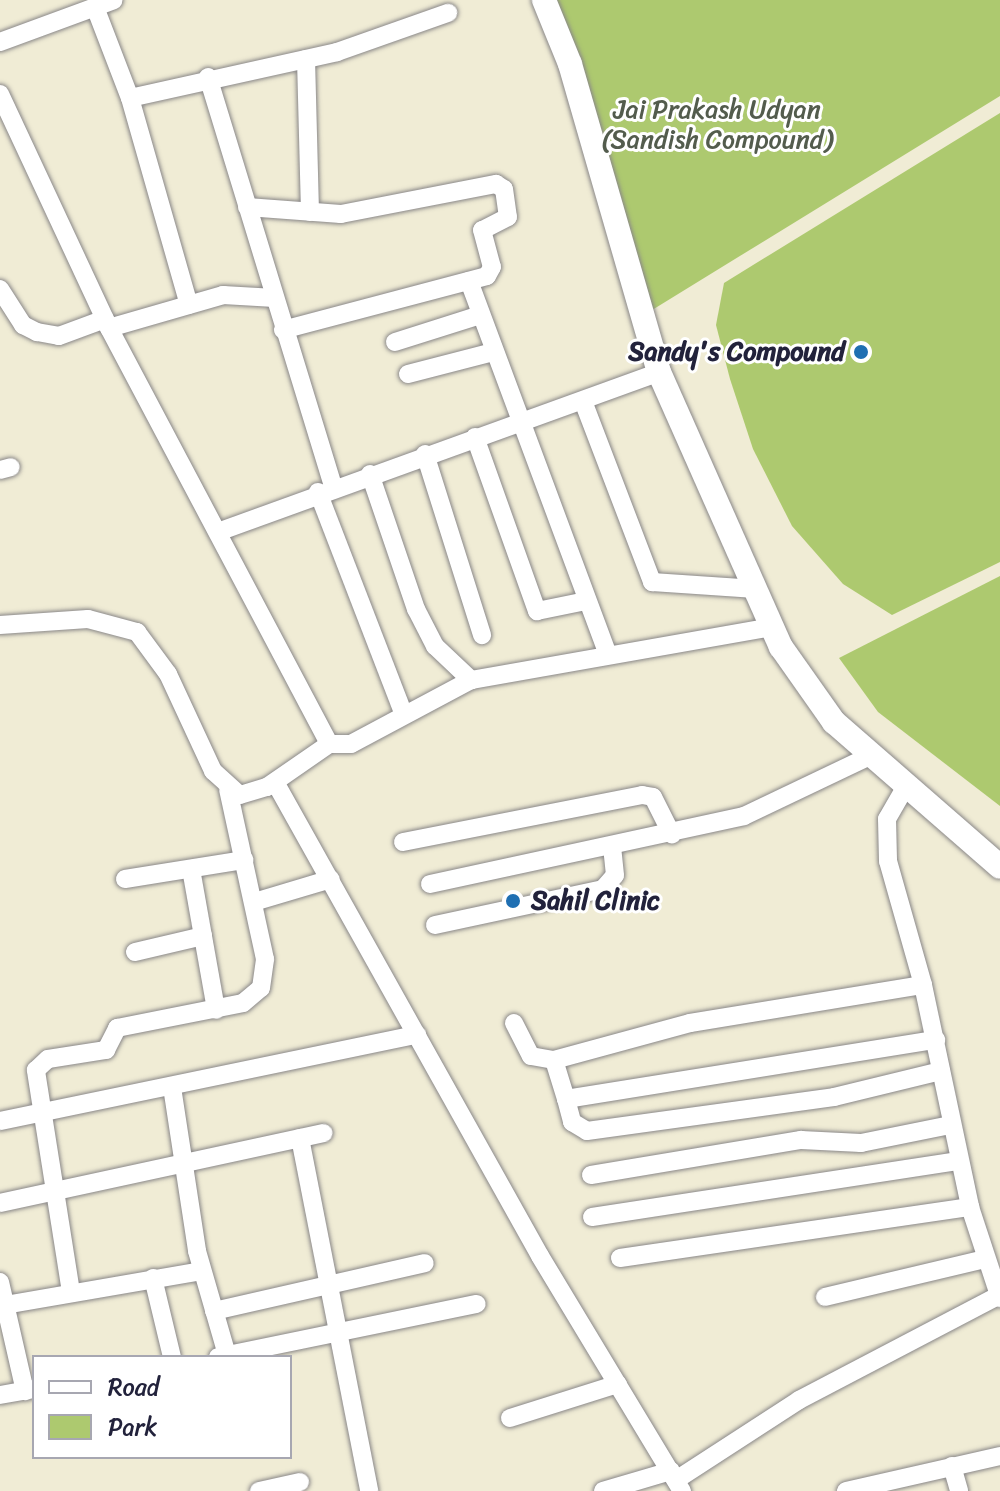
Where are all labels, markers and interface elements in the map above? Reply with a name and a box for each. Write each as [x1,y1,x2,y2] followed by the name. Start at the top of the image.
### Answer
[601,94,833,156] park label: Jai Prakash Udyan (Sandish Compound)
[628,336,845,368] place label: Sandy's Compound
[852,343,870,361] marker: Sandy's Compound
[531,885,660,917] place label: Sahil Clinic
[502,890,524,912] marker: Sahil Clinic
[32,1355,292,1459] legend
[108,1366,159,1408] text: Road
[108,1406,157,1448] text: Park

